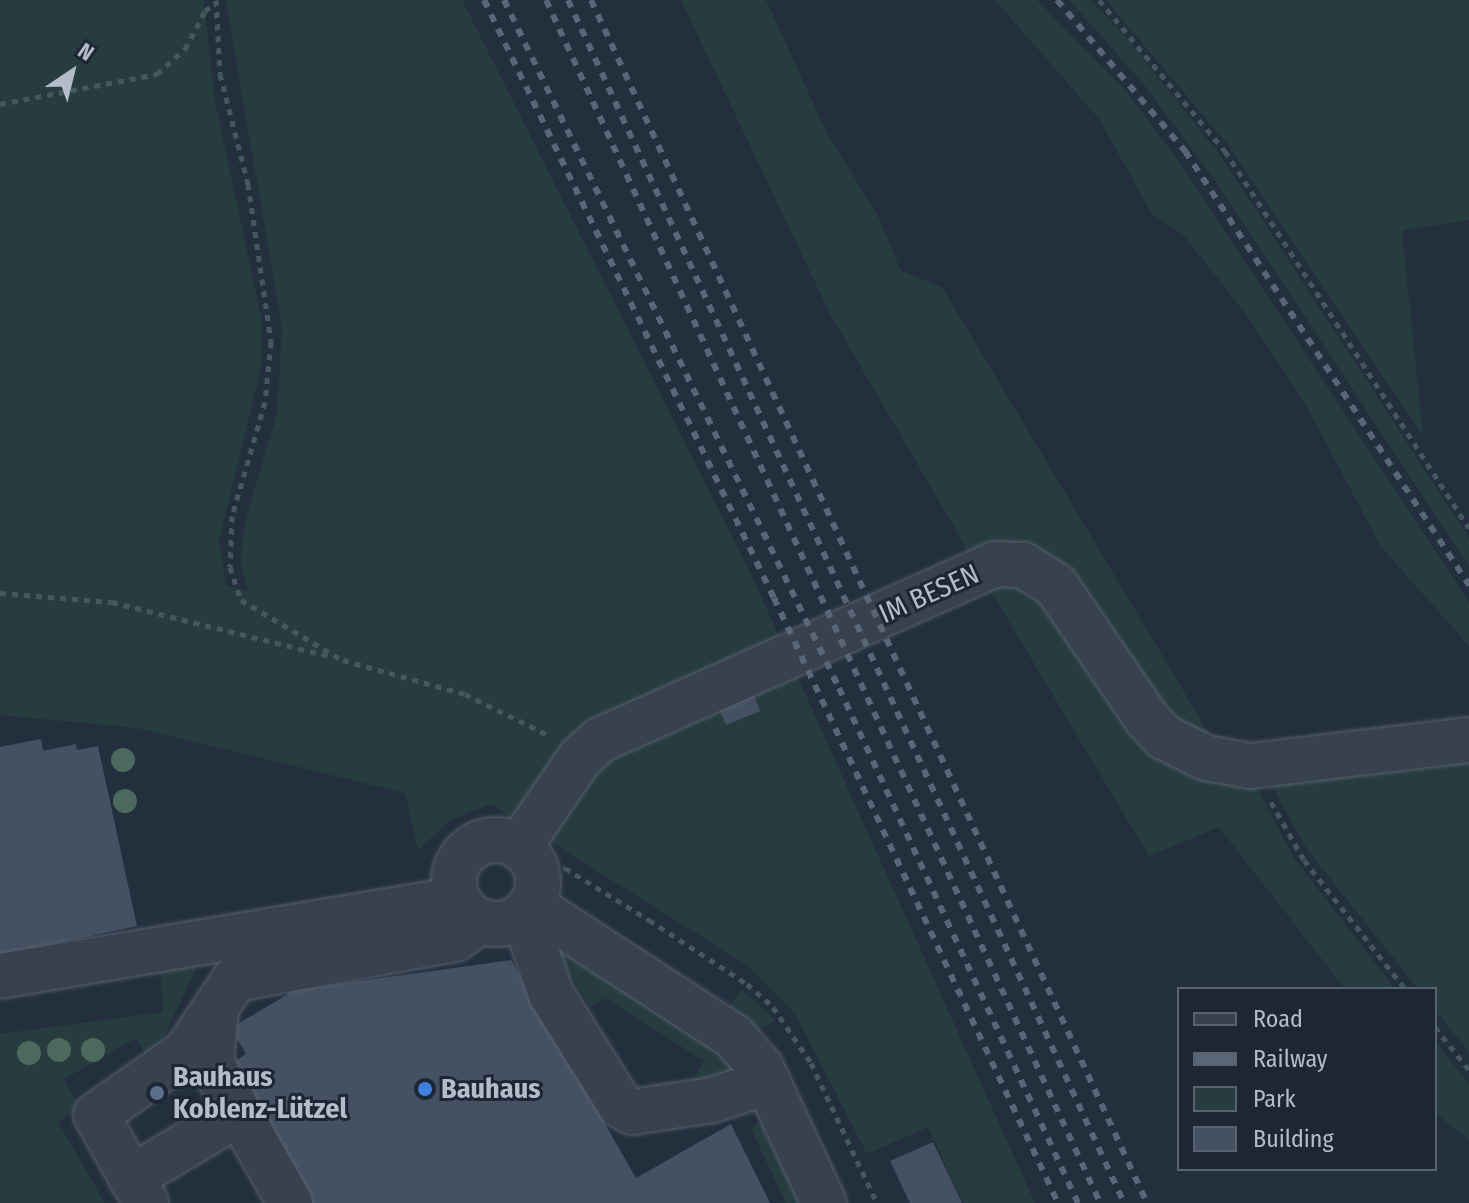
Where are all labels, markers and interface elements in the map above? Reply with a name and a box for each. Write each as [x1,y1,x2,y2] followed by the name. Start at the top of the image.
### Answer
[32,32,112,112] north arrow
[73,37,99,67] text: N
[874,557,984,631] street label: IM BESEN
[1177,987,1437,1171] legend
[1253,1005,1303,1033] text: Road
[1253,1045,1328,1073] text: Railway
[173,1060,347,1126] place label: Bauhaus Koblenz-Lützel
[441,1072,540,1106] place label: Bauhaus
[416,1080,434,1098] marker: Bauhaus
[148,1084,166,1102] marker: Bauhaus Koblenz-Lützel
[1253,1085,1296,1113] text: Park
[1253,1125,1334,1153] text: Building

